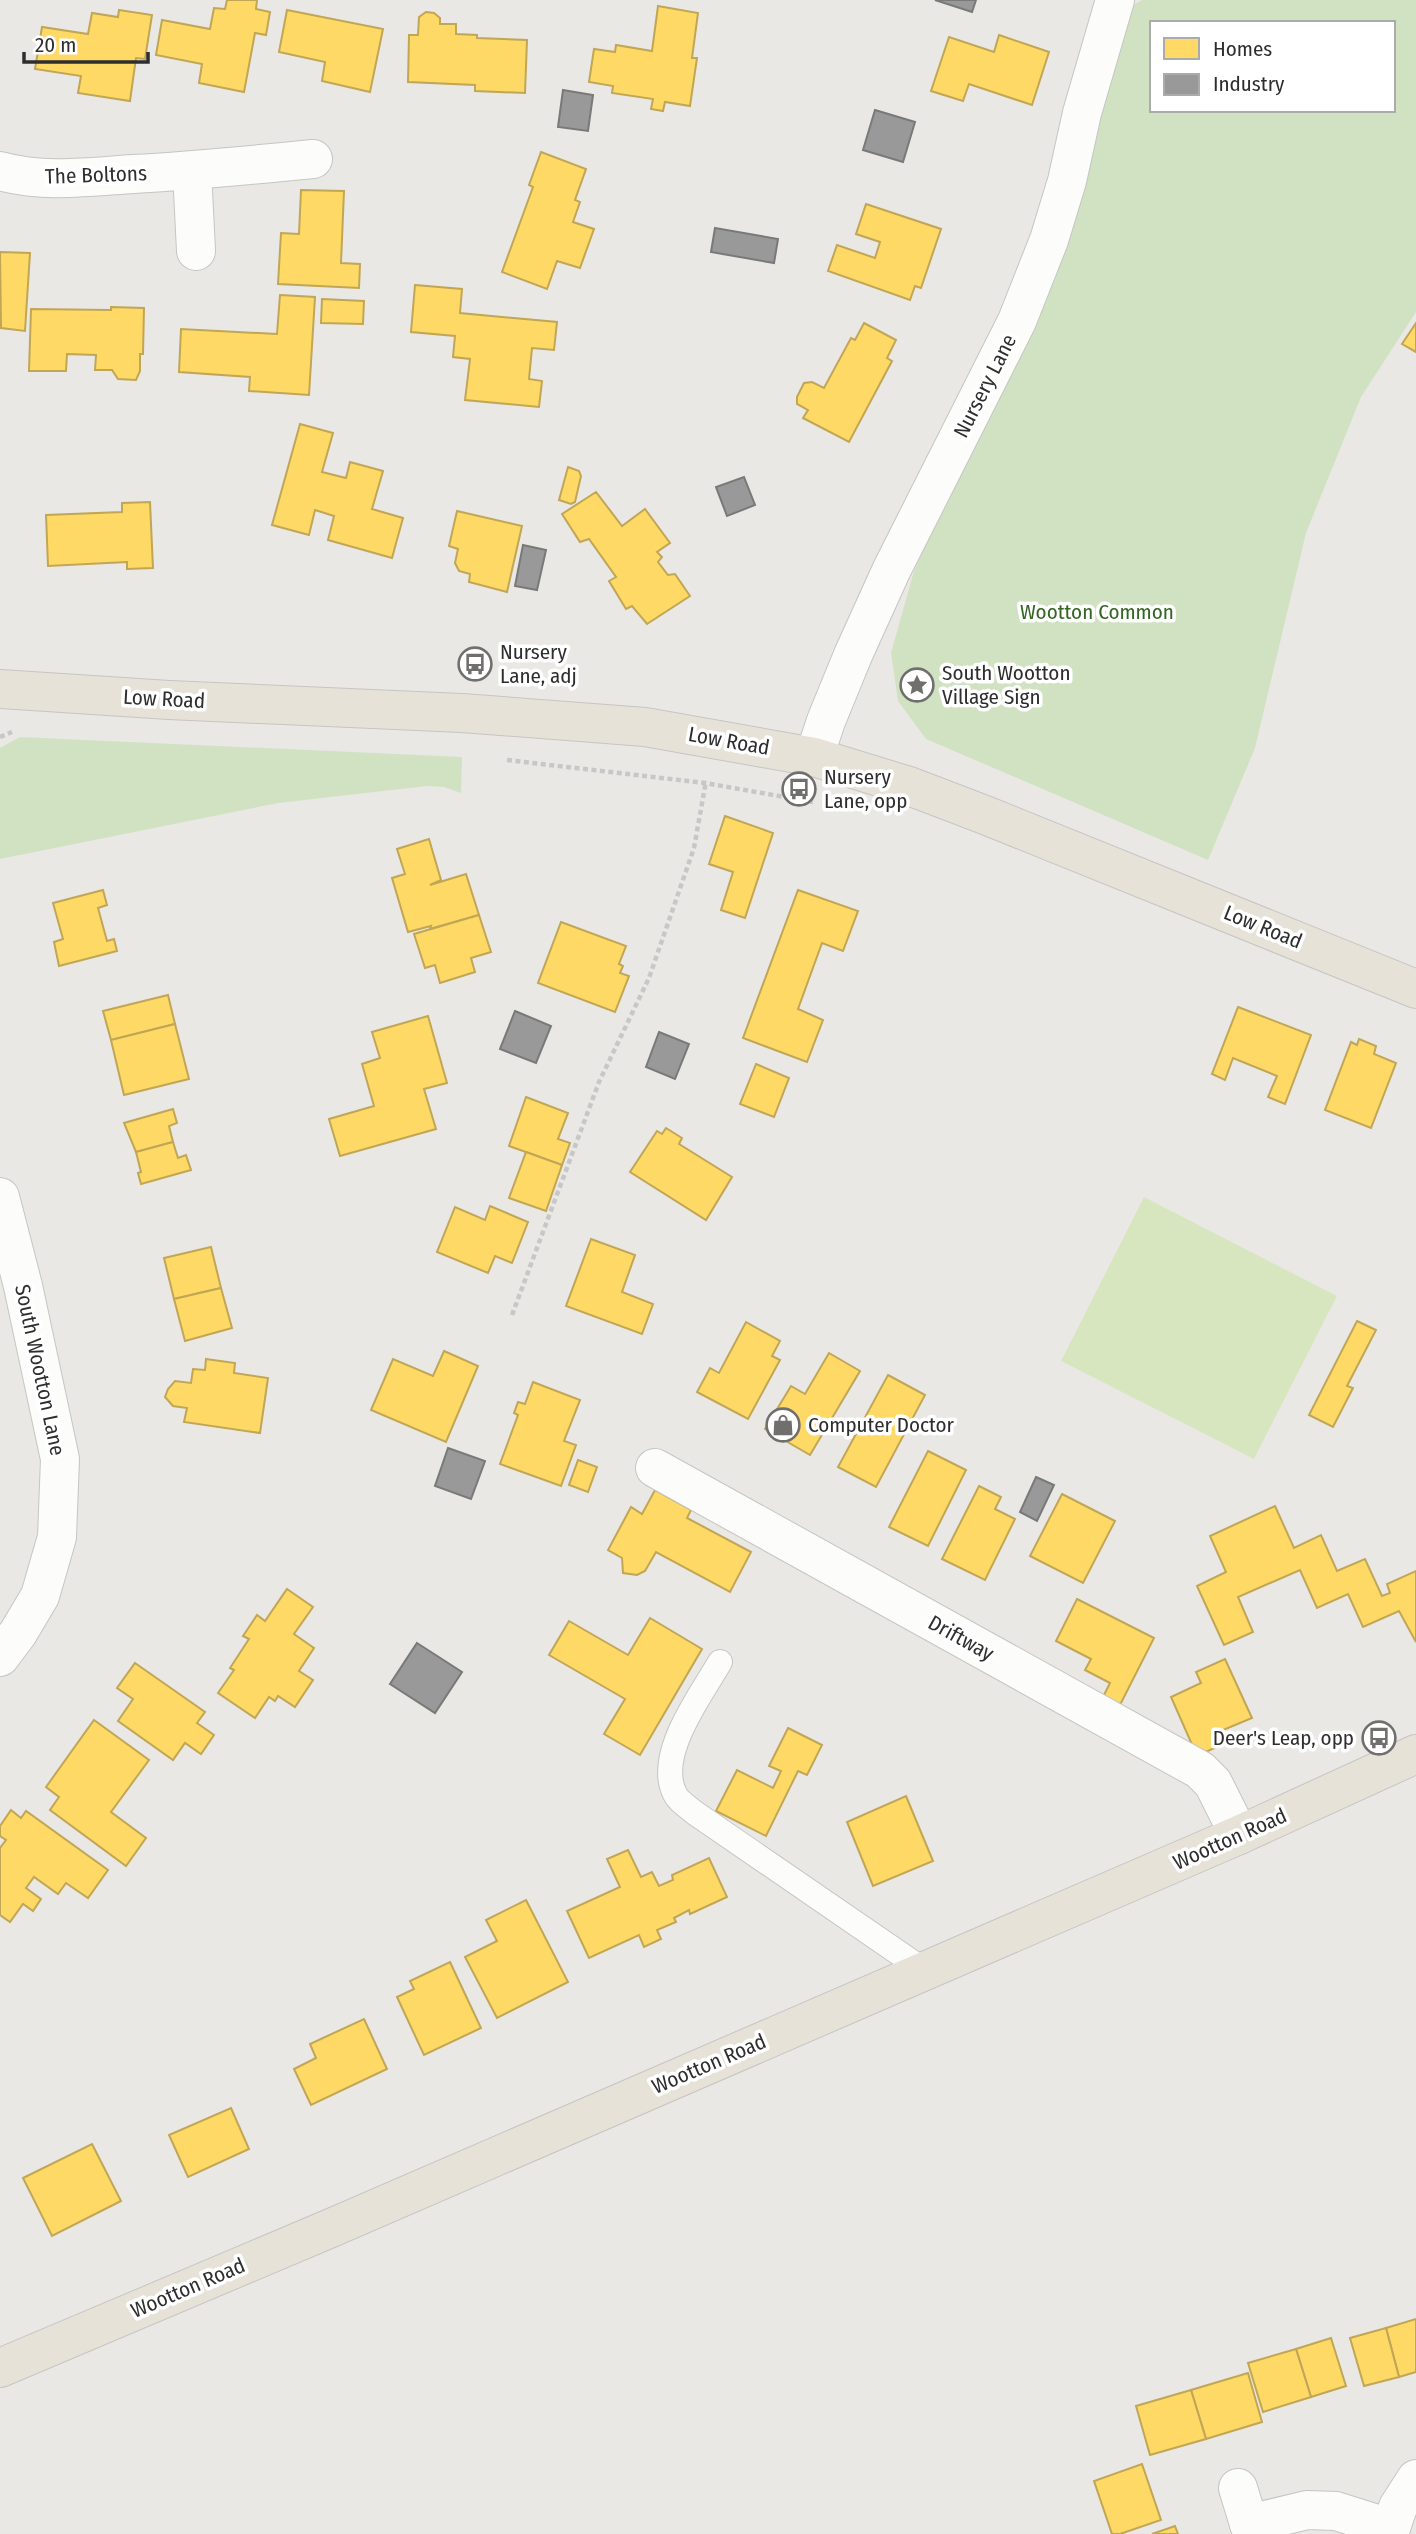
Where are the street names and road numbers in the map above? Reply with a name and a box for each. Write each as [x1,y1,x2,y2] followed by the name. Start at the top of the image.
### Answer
[45,160,147,190] street label: The Boltons
[948,330,1022,442] street label: Nursery Lane
[122,684,206,714] street label: Low Road
[686,721,772,761] street label: Low Road
[1220,900,1306,954] street label: Low Road
[9,1282,71,1458] street label: South Wootton Lane
[924,1609,999,1667] street label: Driftway
[1169,1802,1291,1876] street label: Wootton Road
[648,2028,770,2100] street label: Wootton Road
[127,2252,249,2324] street label: Wootton Road

